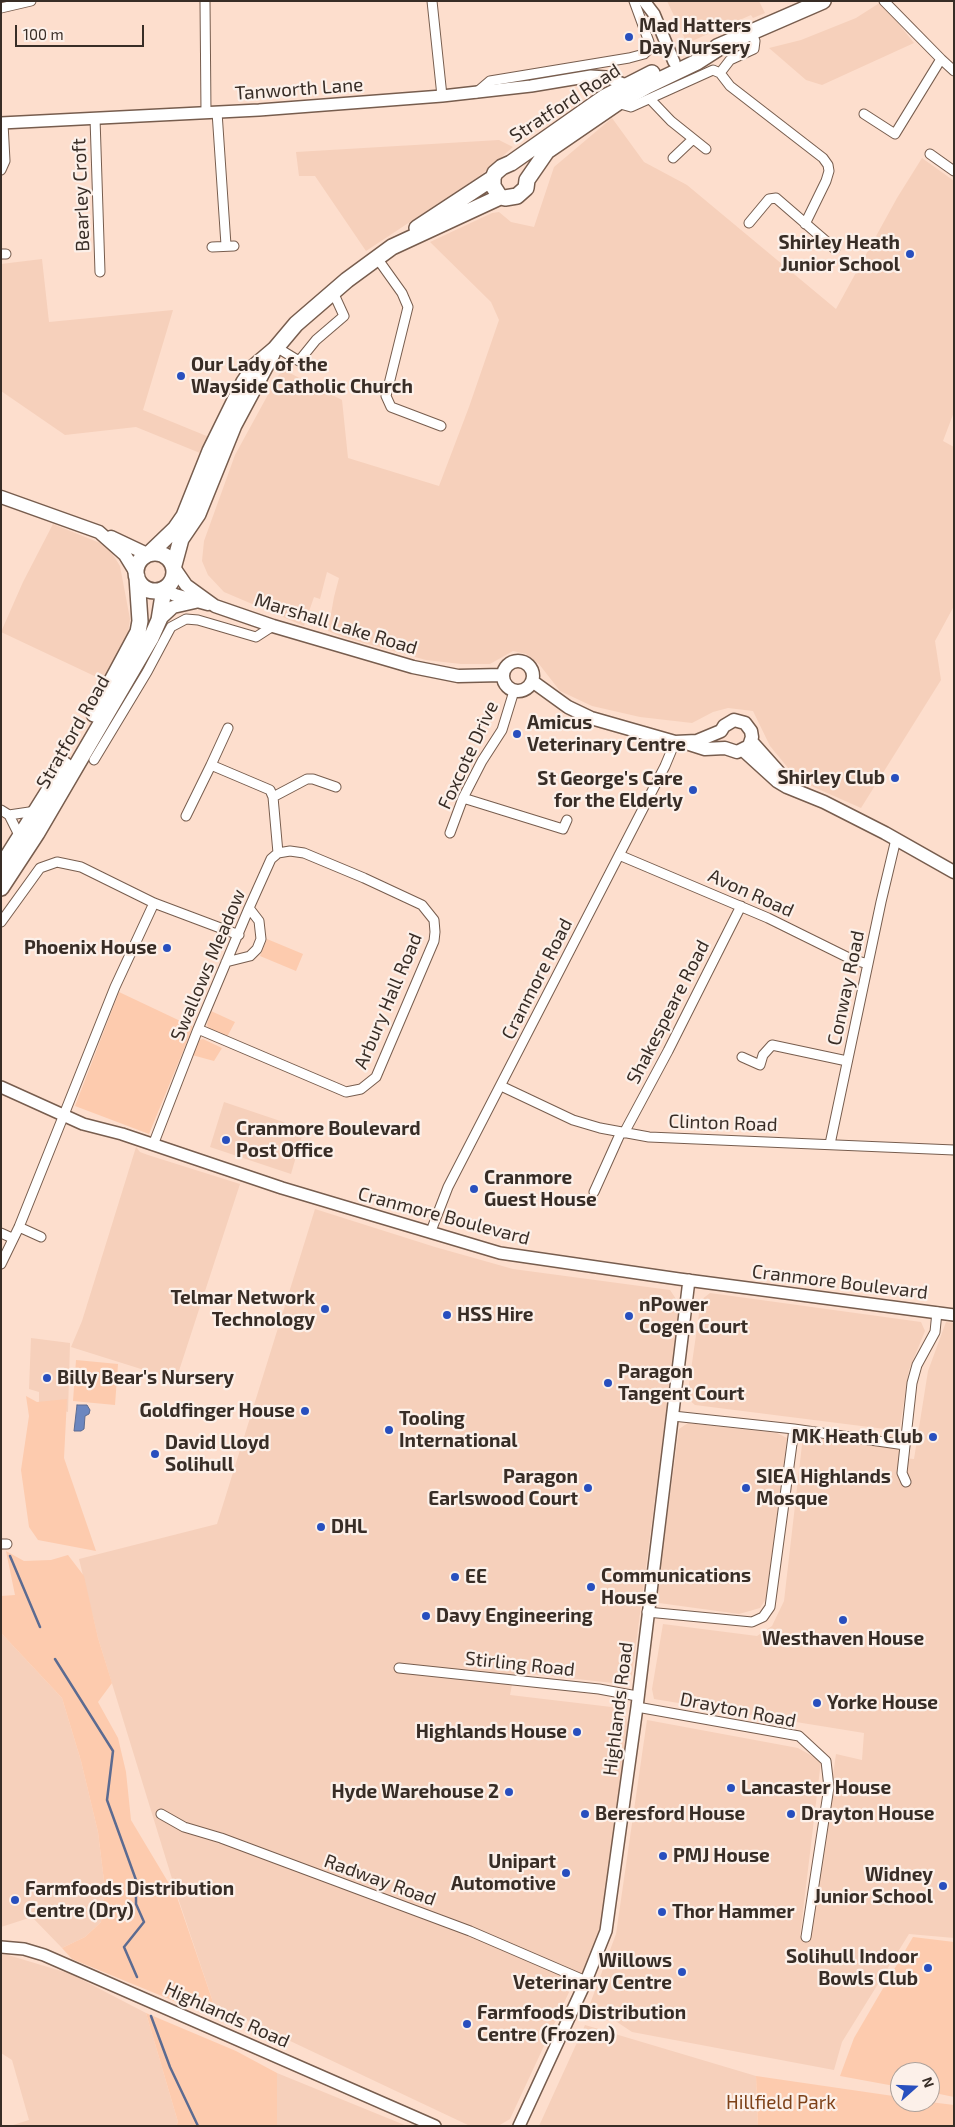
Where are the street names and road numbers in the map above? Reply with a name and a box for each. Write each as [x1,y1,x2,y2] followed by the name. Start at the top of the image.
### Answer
[505,59,625,147] street label: Stratford Road
[234,73,364,105] street label: Tanworth Lane
[68,138,94,252] street label: Bearley Croft
[252,588,420,660] street label: Marshall Lake Road
[31,671,115,793] street label: Stratford Road
[433,697,503,813] street label: Foxcote Drive
[705,864,797,922] street label: Avon Road
[166,886,250,1044] street label: Swallows Meadow
[497,915,577,1043] street label: Cranmore Road
[823,929,869,1047] street label: Conway Road
[349,930,427,1072] street label: Arbury Hall Road
[622,936,714,1088] street label: Shakespeare Road
[668,1110,778,1136] street label: Clinton Road
[356,1182,532,1250] street label: Cranmore Boulevard
[751,1260,929,1304] street label: Cranmore Boulevard
[598,1641,638,1777] street label: Highlands Road
[464,1647,576,1681] street label: Stirling Road
[678,1688,798,1732] street label: Drayton Road
[321,1849,439,1911] street label: Radway Road
[161,1977,293,2053] street label: Highlands Road

